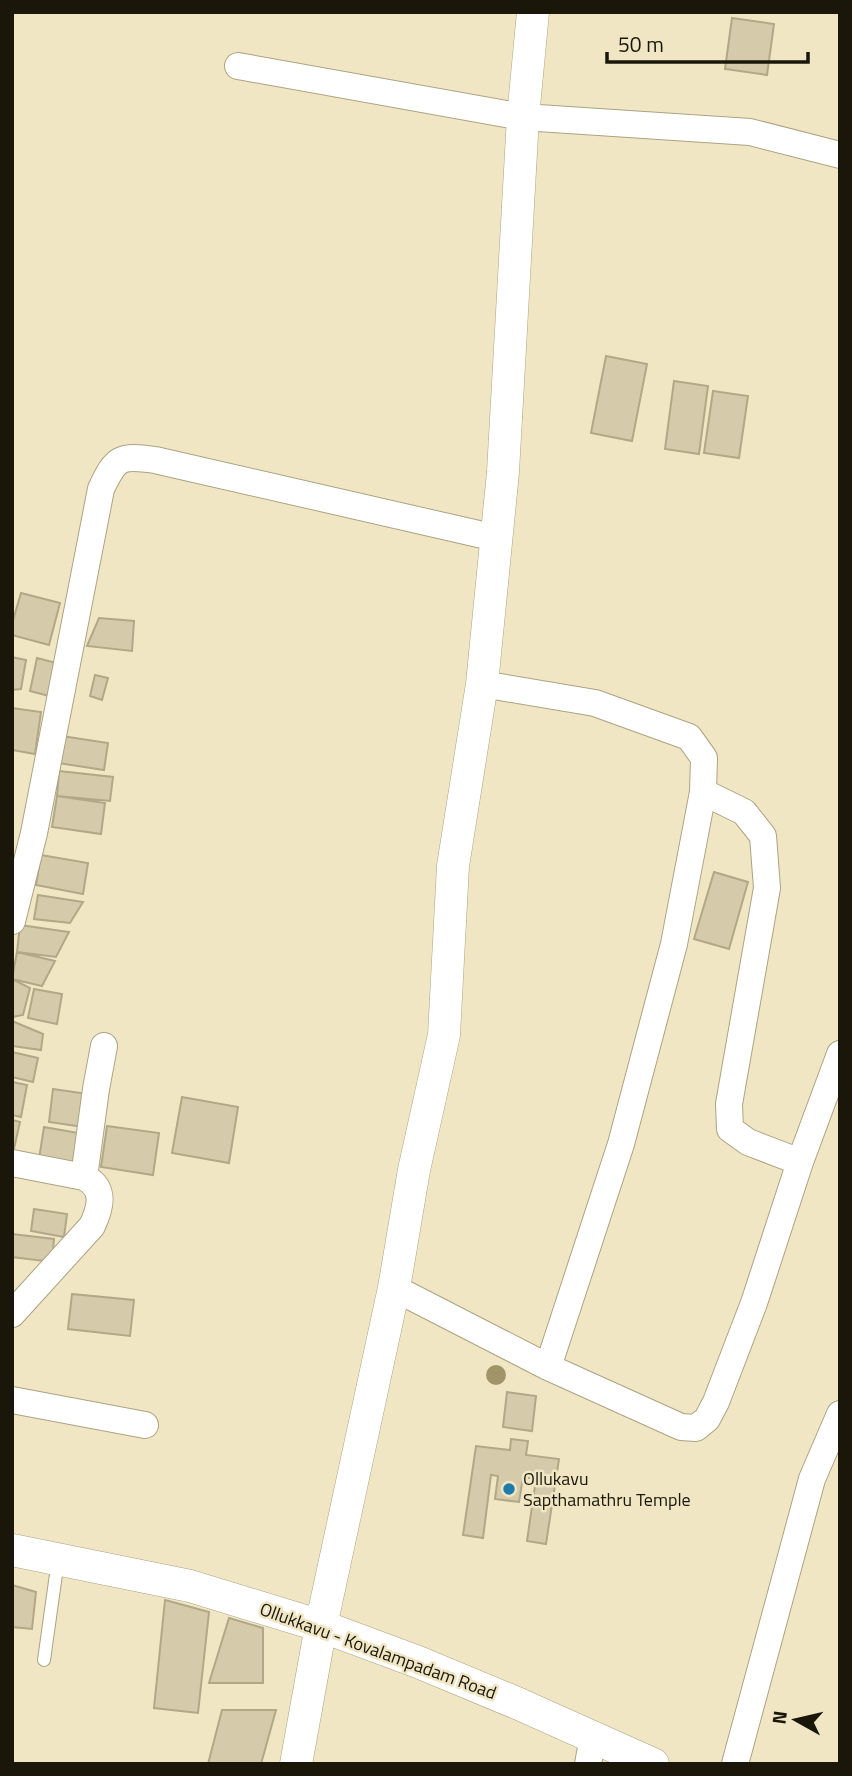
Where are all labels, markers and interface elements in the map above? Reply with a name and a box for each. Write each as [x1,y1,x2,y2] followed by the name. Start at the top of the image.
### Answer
[607,21,808,65] scale bar
[618,28,664,60] text: 50 m
[523,1465,691,1513] place label: Ollukavu Sapthamathru Temple
[501,1481,517,1497] marker: Ollukavu Sapthamathru Temple
[256,1595,500,1706] street label: Ollukkavu - Kovalampadam Road
[761,1685,831,1755] north arrow
[763,1709,794,1726] text: N

